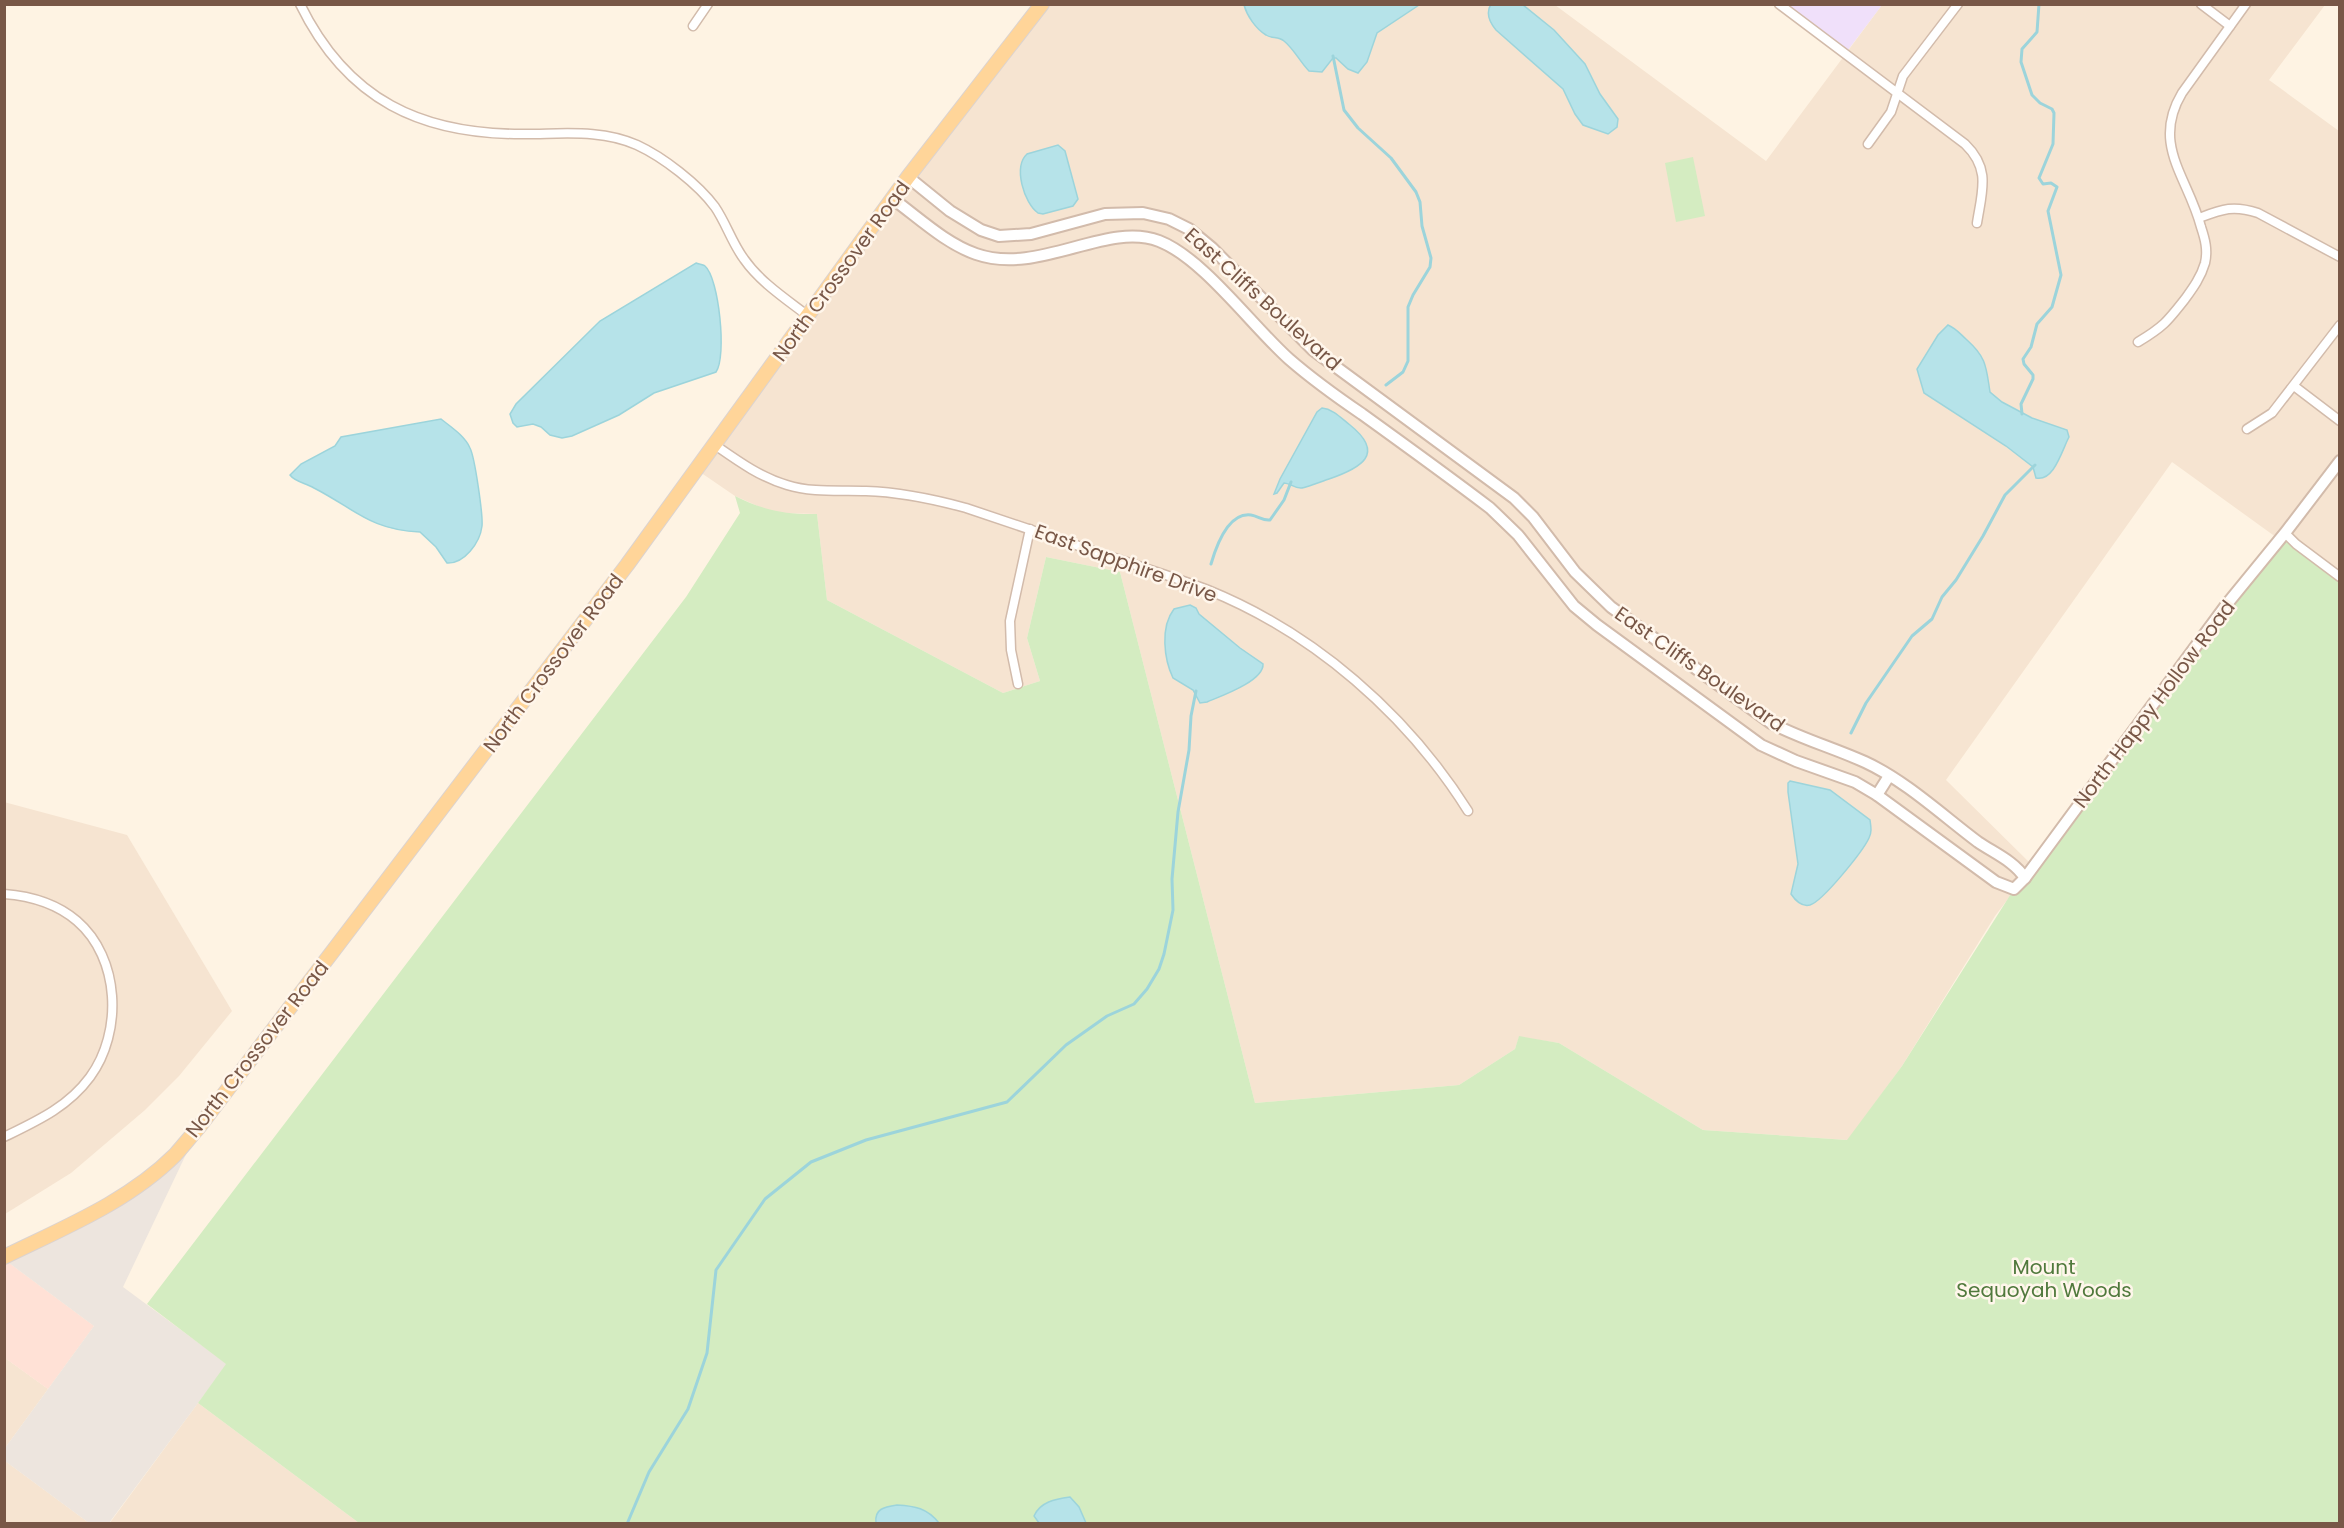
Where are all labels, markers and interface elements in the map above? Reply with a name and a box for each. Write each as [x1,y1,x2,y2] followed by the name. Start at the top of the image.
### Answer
[766,175,916,367] street label: North Crossover Road
[1179,221,1347,377] street label: East Cliffs Boulevard
[1031,517,1221,609] street label: East Sapphire Drive
[476,568,630,758] street label: North Crossover Road
[2066,594,2242,814] street label: North Happy Hollow Road
[1609,600,1791,738] street label: East Cliffs Boulevard
[179,955,335,1143] street label: North Crossover Road
[1956,1253,2132,1304] park label: Mount Sequoyah Woods

